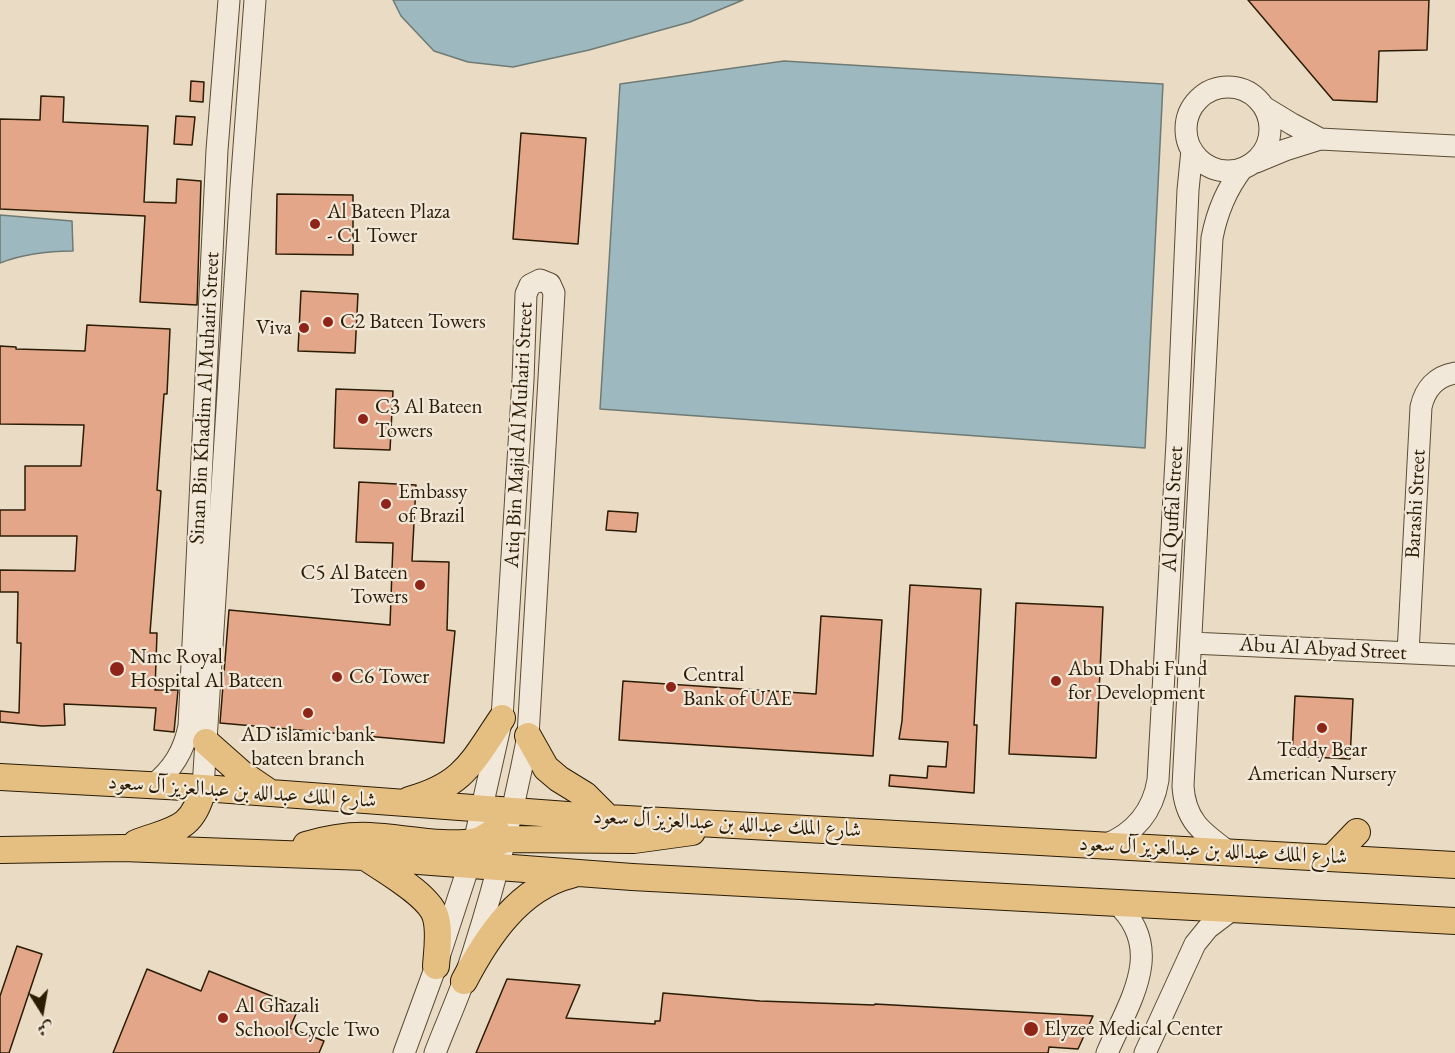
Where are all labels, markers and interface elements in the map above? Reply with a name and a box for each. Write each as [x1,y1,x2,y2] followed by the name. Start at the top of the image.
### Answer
[327,199,450,249] place label: Al Bateen Plaza - C1 Tower
[308,217,322,231] marker: Al Bateen Plaza - C1 Tower
[185,251,225,545] street label: Sinan Bin Khadim Al Muhairi Street
[499,301,539,569] street label: Atiq Bin Majid Al Muhairi Street
[340,309,486,335] place label: C2 Bateen Towers
[256,315,292,341] place label: Viva
[321,315,335,329] marker: C2 Bateen Towers
[297,321,311,335] marker: Viva
[375,394,483,444] place label: C3 Al Bateen Towers
[356,412,370,426] marker: C3 Al Bateen Towers
[1157,445,1189,573] street label: Al Quffal Street
[1401,449,1431,559] street label: Barashi Street
[398,479,468,529] place label: Embassy of Brazil
[379,497,393,511] marker: Embassy of Brazil
[300,560,408,610] place label: C5 Al Bateen Towers
[413,578,427,592] marker: C5 Al Bateen Towers
[1239,632,1407,666] street label: Abu Al Abyad Street
[130,644,283,694] place label: Nmc Royal Hospital Al Bateen
[1068,656,1207,706] place label: Abu Dhabi Fund for Development
[108,660,126,678] marker: Nmc Royal Hospital Al Bateen
[683,662,792,712] place label: Central Bank of UAE
[349,664,429,690] place label: C6 Tower
[330,670,344,684] marker: C6 Tower
[1049,674,1063,688] marker: Abu Dhabi Fund for Development
[664,680,678,694] marker: Central Bank of UAE
[301,706,315,720] marker: AD islamic bank bateen branch
[1315,721,1329,735] marker: Teddy Bear American Nursery
[241,722,375,772] place label: AD islamic bank bateen branch
[1247,737,1397,787] place label: Teddy Bear American Nursery
[107,770,377,814] street label: شارع الملك عبدالله بن عبدالعزيز آل سعود
[592,804,862,844] street label: شارع الملك عبدالله بن عبدالعزيز آل سعود
[1078,831,1348,871] street label: شارع الملك عبدالله بن عبدالعزيز آل سعود
[12,981,72,1041] north arrow
[235,993,380,1043] place label: Al Ghazali School Cycle Two
[216,1011,230,1025] marker: Al Ghazali School Cycle Two
[1044,1016,1222,1042] place label: Elyzee Medical Center
[36,1017,55,1041] text: ش
[1022,1020,1040,1038] marker: Elyzee Medical Center

